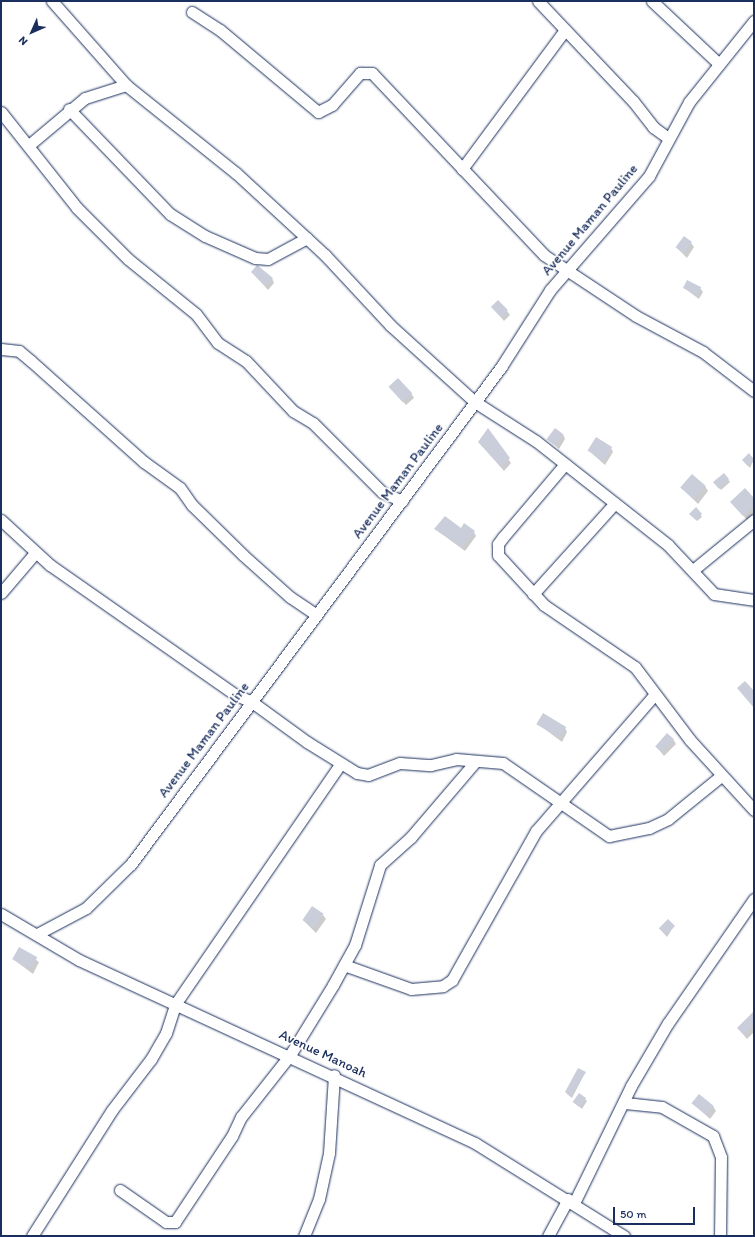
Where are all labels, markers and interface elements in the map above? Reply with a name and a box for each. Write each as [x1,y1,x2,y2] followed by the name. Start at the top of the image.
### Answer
[12,12,52,52] north arrow
[16,34,30,48] text: N
[539,161,641,279] street label: Avenue Maman Pauline
[350,421,446,541] street label: Avenue Maman Pauline
[156,680,252,800] street label: Avenue Maman Pauline
[277,1026,369,1082] street label: Avenue Manoah
[615,1199,697,1225] scale bar
[620,1207,646,1221] text: 50 m

